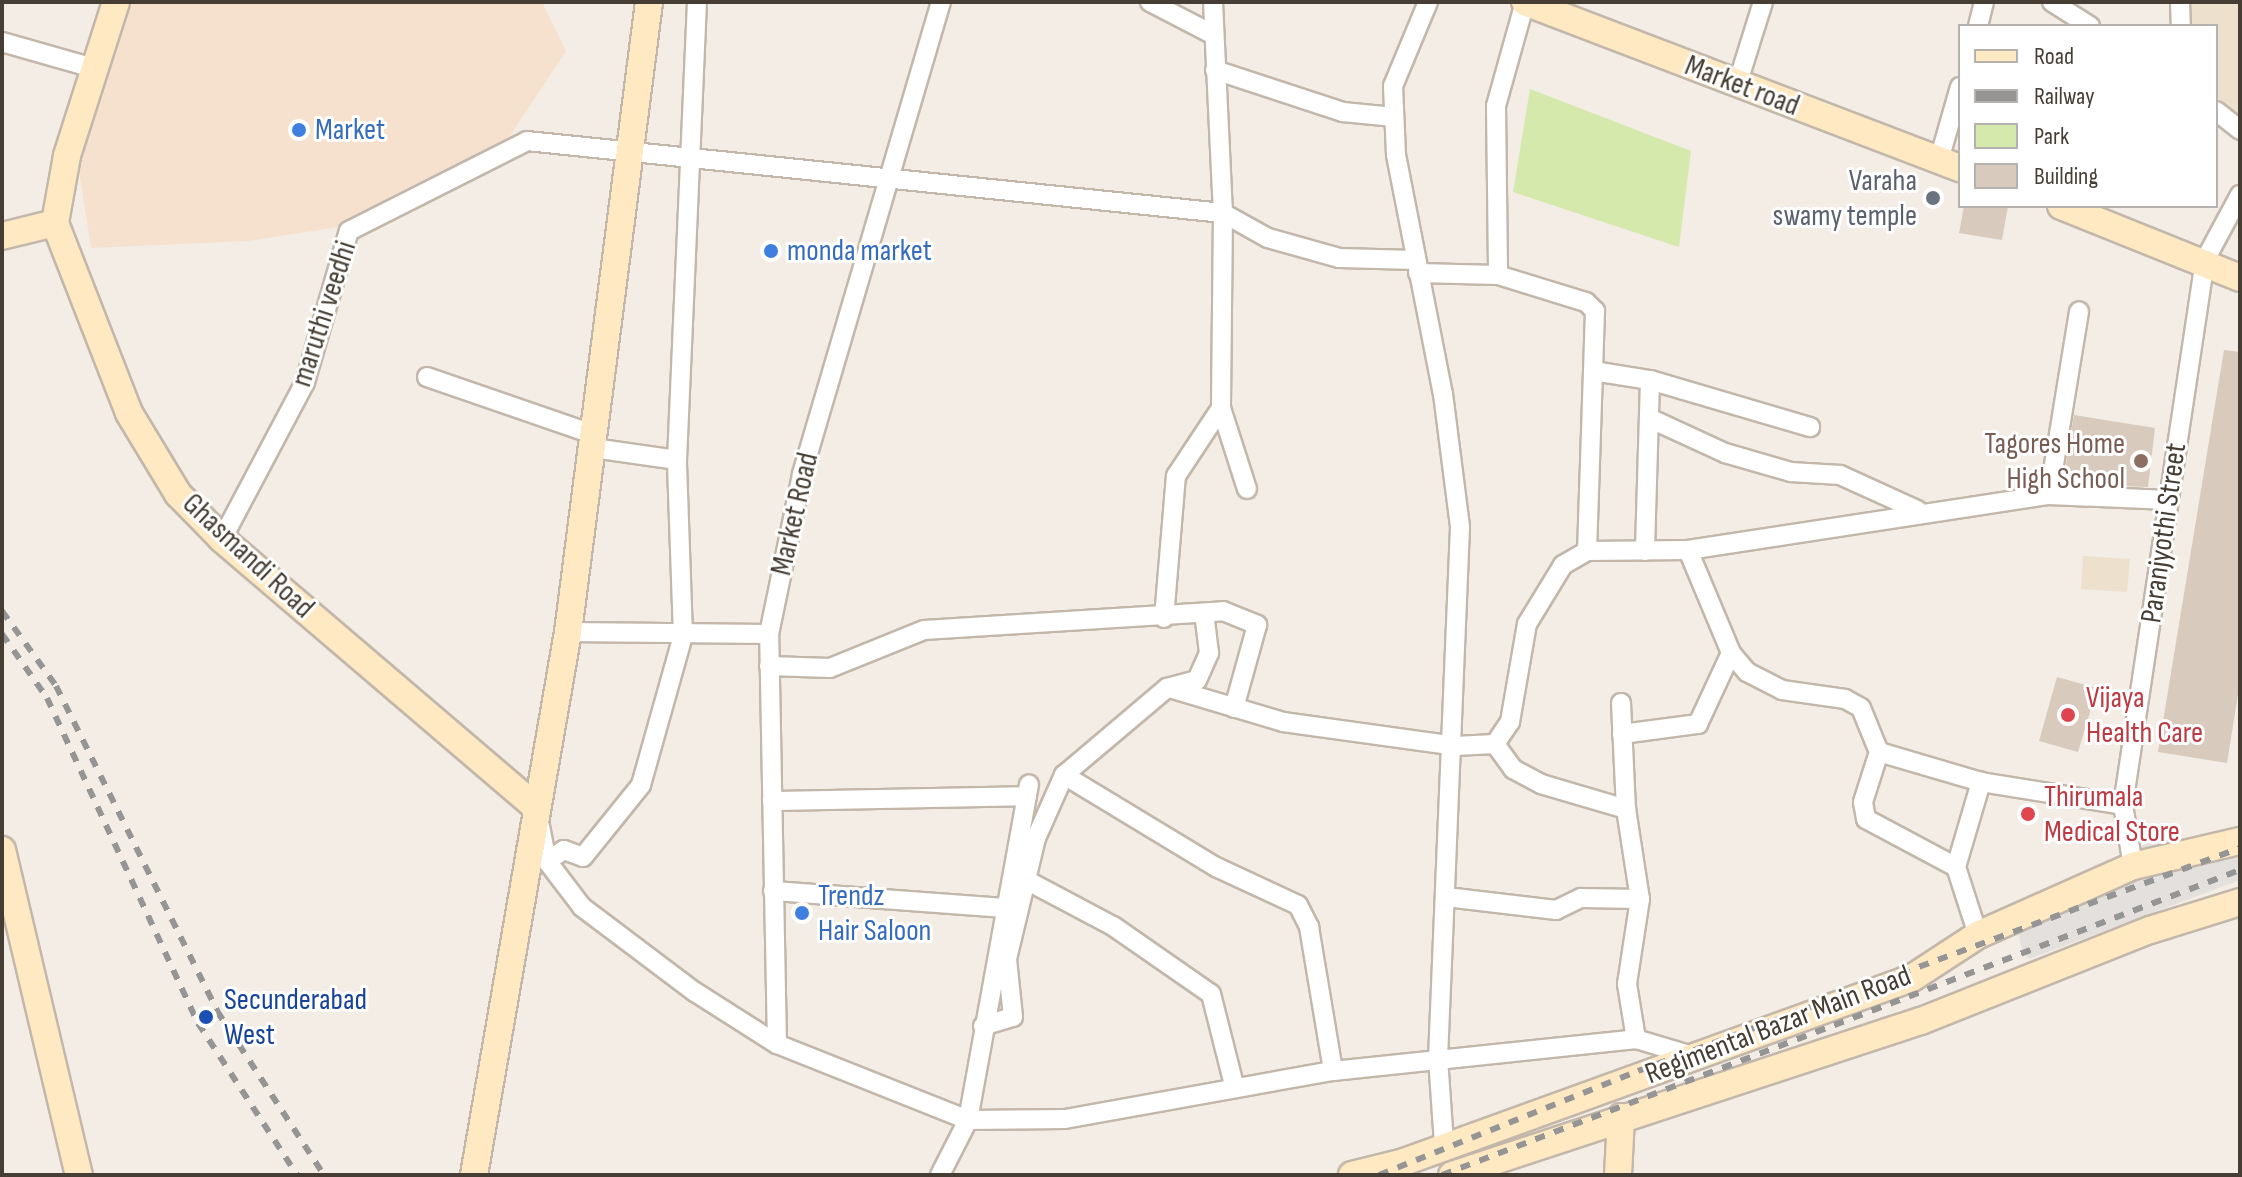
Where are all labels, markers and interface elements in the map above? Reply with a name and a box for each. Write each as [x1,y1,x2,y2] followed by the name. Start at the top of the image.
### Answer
[1958,24,2218,208] legend
[2034,42,2074,71] text: Road
[1680,48,1804,124] street label: Market road
[2034,82,2094,111] text: Railway
[315,112,385,148] place label: Market
[290,121,308,139] marker: Market
[2034,122,2069,151] text: Park
[2034,162,2098,191] text: Building
[1772,163,1917,234] place label: Varaha swamy temple
[1924,189,1942,207] marker: Varaha swamy temple
[787,233,932,269] place label: monda market
[284,237,364,391] street label: maruthi veedhi
[762,242,780,260] marker: monda market
[1984,426,2125,496] place label: Tagores Home High School
[2134,441,2194,625] street label: Paranjyothi Street
[763,449,827,579] street label: Market Road
[2132,452,2150,470] marker: Tagores Home High School
[175,486,321,626] street label: Ghasmandi Road
[2086,680,2203,750] place label: Vijaya Health Care
[2057,704,2079,726] marker: Vijaya Health Care
[2044,779,2180,850] place label: Thirumala Medical Store
[2019,805,2037,823] marker: Thirumala Medical Store
[818,878,931,948] place label: Trendz Hair Saloon
[793,904,811,922] marker: Trendz Hair Saloon
[1640,958,1916,1092] street label: Regimental Bazar Main Road
[224,982,367,1052] place label: Secunderabad West
[195,1006,217,1028] marker: Secunderabad West

